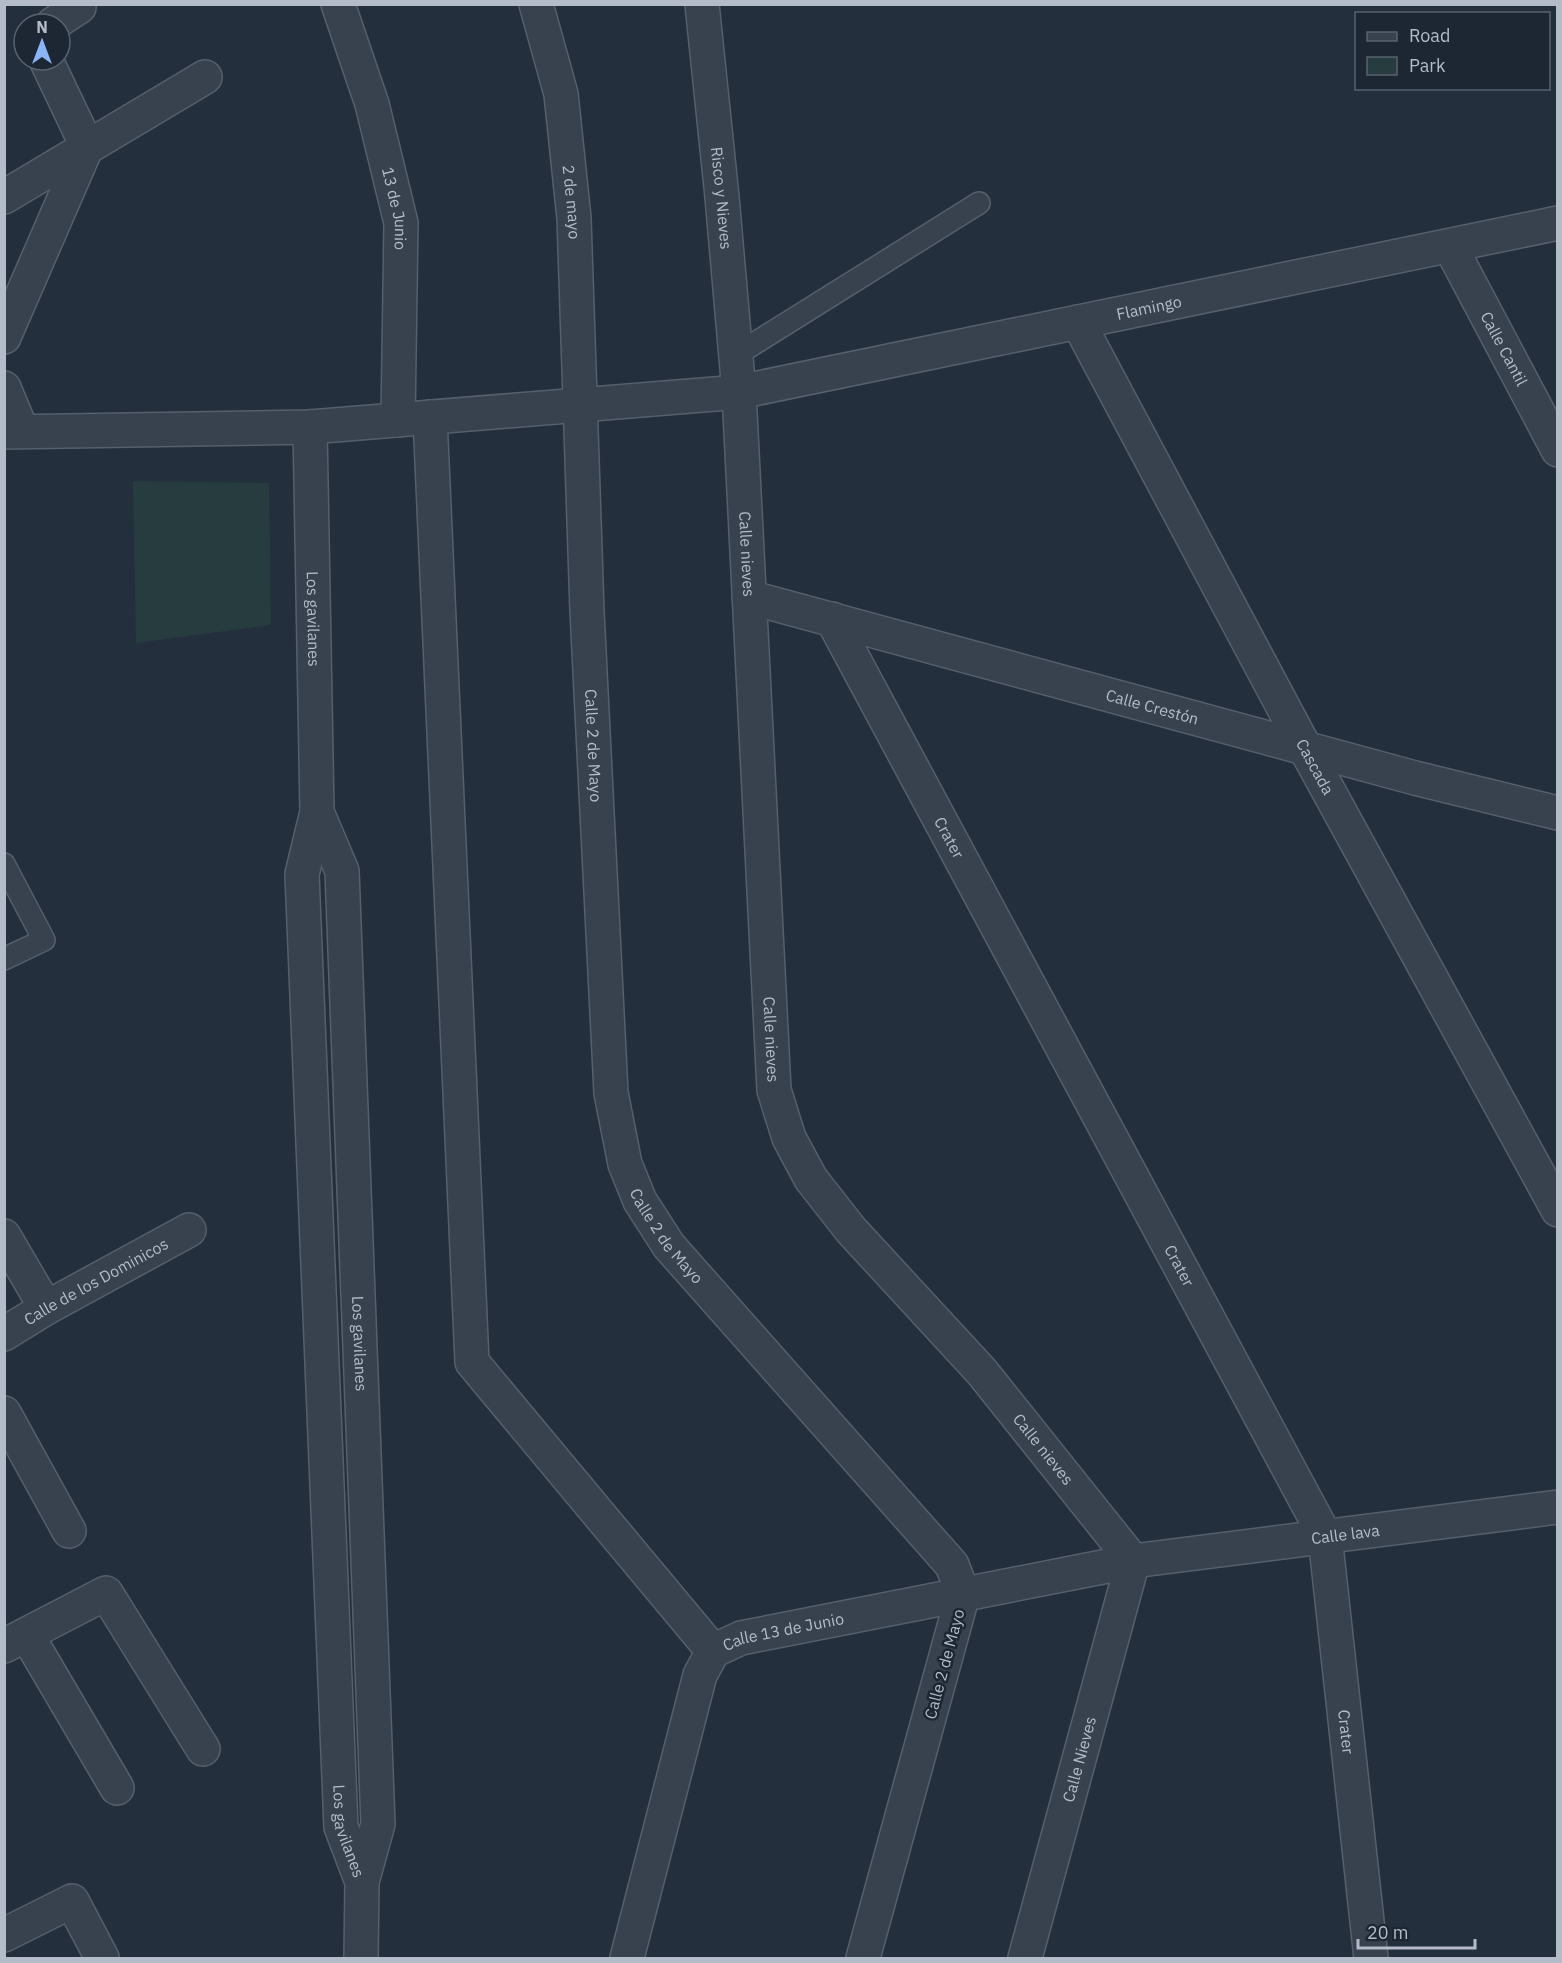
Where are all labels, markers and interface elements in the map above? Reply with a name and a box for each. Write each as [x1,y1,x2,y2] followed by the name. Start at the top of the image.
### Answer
[12,12,72,72] north arrow
[1355,12,1550,90] legend
[36,17,48,37] text: N
[1409,24,1450,47] text: Road
[1409,54,1446,77] text: Park
[707,146,737,250] street label: Risco y Nieves
[558,164,585,240] street label: 2 de mayo
[378,165,411,250] street label: 13 de Junio
[1114,291,1183,324] street label: Flamingo
[1476,308,1532,389] street label: Calle Cantil
[735,511,759,597] street label: Calle nieves
[303,571,324,667] street label: Los gavilanes
[1104,684,1201,729] street label: Calle Crestón
[581,688,607,803] street label: Calle 2 de Mayo
[1292,735,1339,799] street label: Cascada
[930,813,969,862] street label: Crater
[759,996,784,1083] street label: Calle nieves
[626,1185,708,1288] street label: Calle 2 de Mayo
[20,1233,172,1329] street label: Calle de los Dominicos
[1160,1241,1199,1290] street label: Crater
[348,1295,372,1392] street label: Los gavilanes
[1009,1409,1078,1489] street label: Calle nieves
[1310,1520,1381,1548] street label: Calle lava
[920,1607,968,1721] street label: Calle 2 de Mayo
[719,1608,846,1655] street label: Calle 13 de Junio
[1334,1708,1359,1755] street label: Crater
[1058,1714,1100,1804] street label: Calle Nieves
[329,1784,369,1880] street label: Los gavilanes
[1358,1912,1475,1950] scale bar
[1367,1921,1409,1944] text: 20 m

